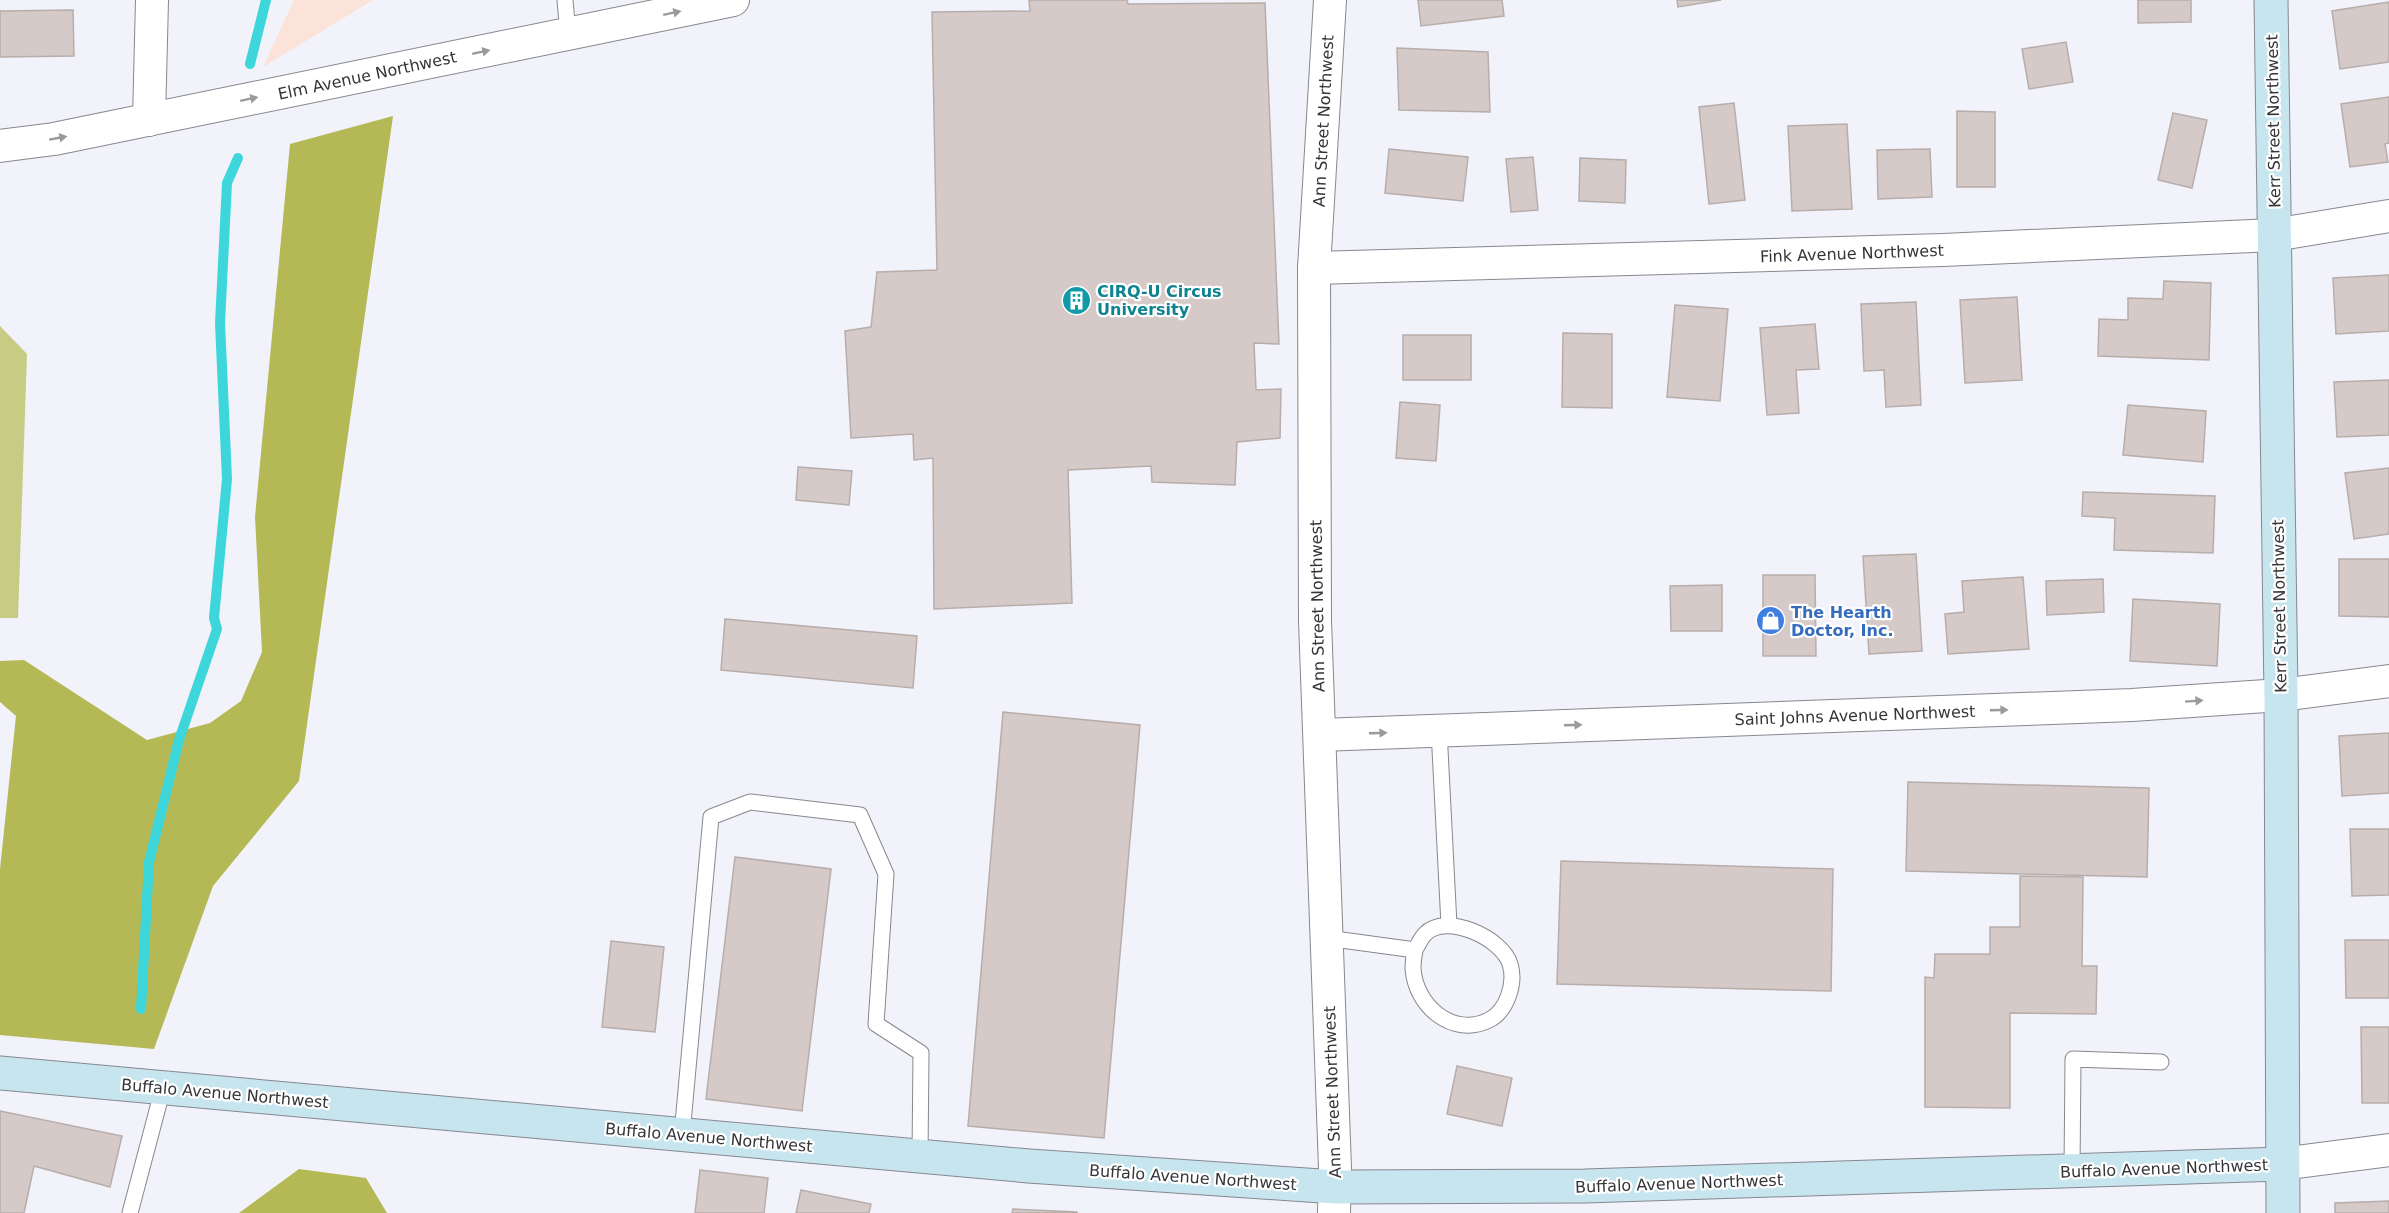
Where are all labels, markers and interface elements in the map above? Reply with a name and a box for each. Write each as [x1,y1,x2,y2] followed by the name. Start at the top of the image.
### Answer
[663,7,681,17] one-way arrow
[1310,34,1337,208] street label: Ann Street Northwest
[2262,34,2285,208] street label: Kerr Street Northwest
[276,47,458,104] street label: Elm Avenue Northwest
[472,47,491,56] one-way arrow
[240,94,258,104] one-way arrow
[49,133,68,142] one-way arrow
[1760,241,1944,266] street label: Fink Avenue Northwest
[1097,282,1222,319] place label: CIRQ-U Circus University
[1060,284,1092,316] building icon: CIRQ-U Circus University
[2268,519,2291,693] street label: Kerr Street Northwest
[1306,520,1329,692] street label: Ann Street Northwest
[1791,603,1894,640] place label: The Hearth Doctor, Inc.
[1754,605,1786,637] shop icon: The Hearth Doctor, Inc.
[2184,696,2203,705] one-way arrow
[1734,702,1976,729] street label: Saint Johns Avenue Northwest
[1989,705,2008,714] one-way arrow
[1564,721,1583,730] one-way arrow
[1369,728,1388,737] one-way arrow
[1320,1006,1345,1178] street label: Ann Street Northwest
[120,1075,329,1112] street label: Buffalo Avenue Northwest
[604,1119,813,1156] street label: Buffalo Avenue Northwest
[2060,1155,2268,1182] street label: Buffalo Avenue Northwest
[1089,1161,1297,1194] street label: Buffalo Avenue Northwest
[1575,1170,1783,1197] street label: Buffalo Avenue Northwest

